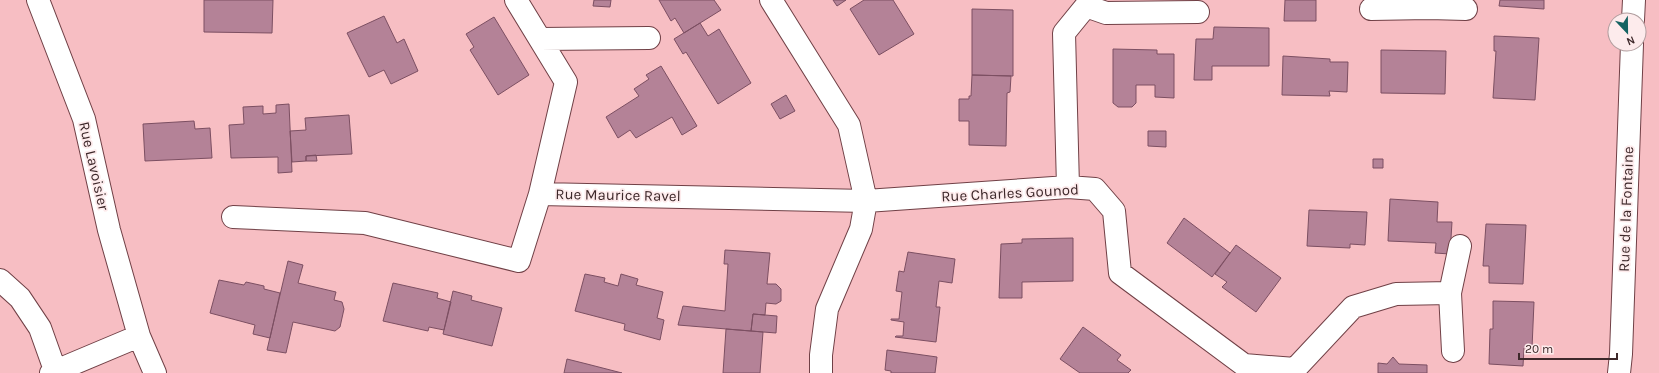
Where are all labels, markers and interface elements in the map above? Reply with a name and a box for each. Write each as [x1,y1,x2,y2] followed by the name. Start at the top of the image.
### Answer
[1607,12,1647,52] north arrow
[1624,33,1637,48] text: N
[75,120,113,213] street label: Rue Lavoisier
[1615,146,1637,272] street label: Rue de la Fontaine
[941,180,1079,206] street label: Rue Charles Gounod
[555,185,681,205] street label: Rue Maurice Ravel
[1519,335,1617,361] scale bar
[1525,342,1553,356] text: 20 m

